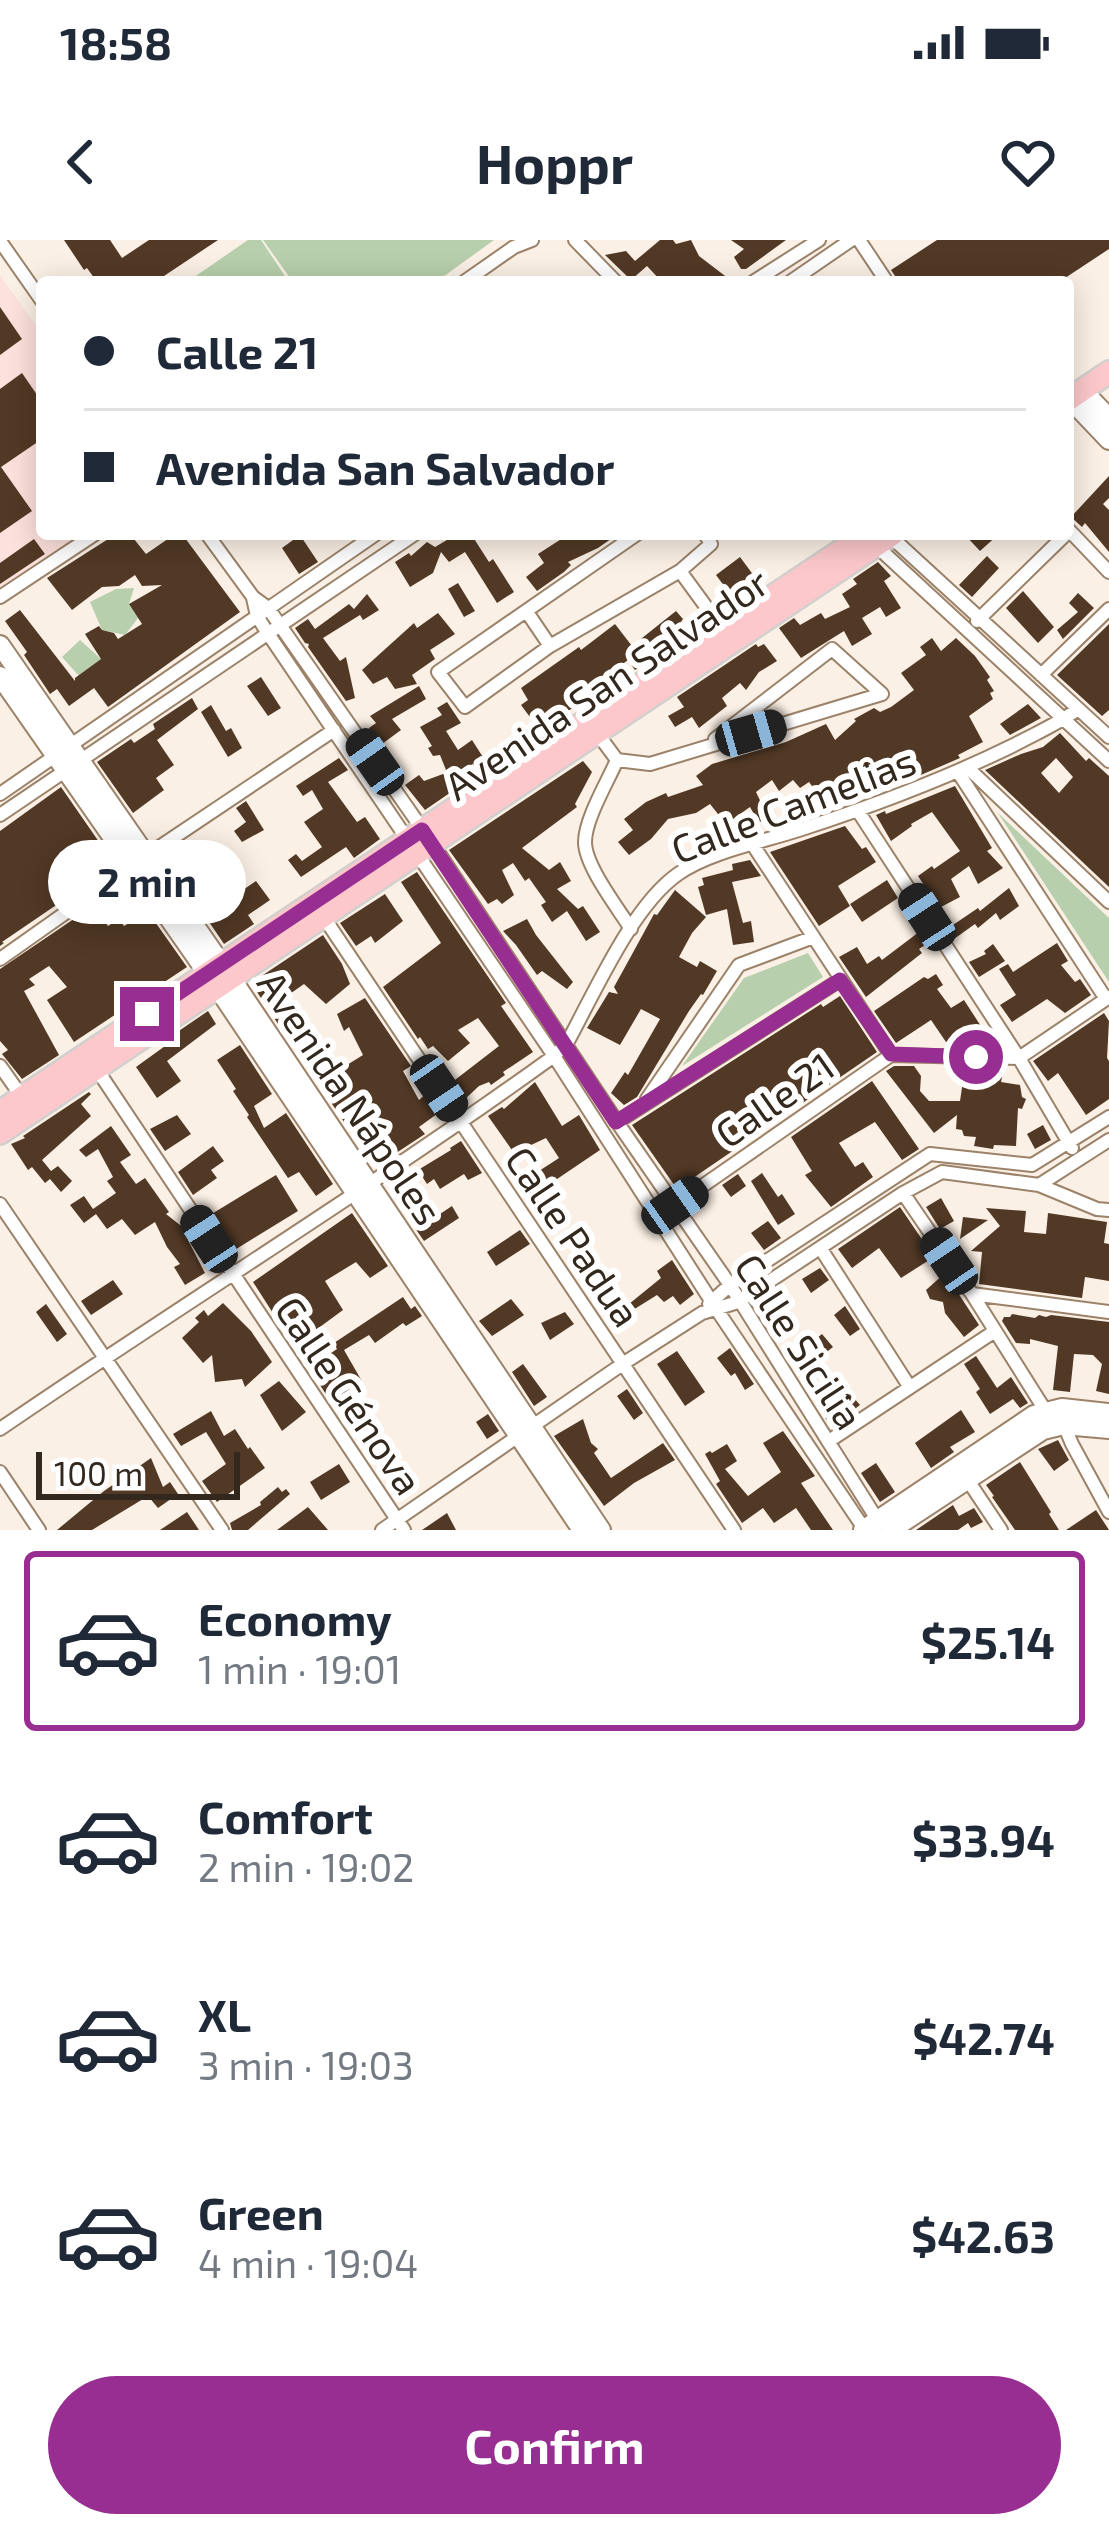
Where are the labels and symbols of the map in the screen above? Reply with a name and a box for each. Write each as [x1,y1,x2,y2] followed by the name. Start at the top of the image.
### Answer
[435,557,777,809] street label: Avenida San Salvador
[711,706,791,760] car
[340,722,410,802] car
[664,736,922,872] street label: Calle Camelias
[48,840,246,924] callout: 2 min
[892,877,962,957] car
[249,961,453,1233] street label: Avenida Nápoles
[120,987,174,1041] route end
[949,1030,1003,1084] route start
[706,1041,842,1157] street label: Calle 21
[404,1048,474,1128] car
[497,1137,651,1335] street label: Calle Padua
[635,1170,715,1240] car
[174,1199,244,1279] car
[914,1221,984,1301] car
[726,1245,874,1437] street label: Calle Sicilia
[267,1287,433,1503] street label: Calle Génova
[36,1446,240,1499] scale bar

